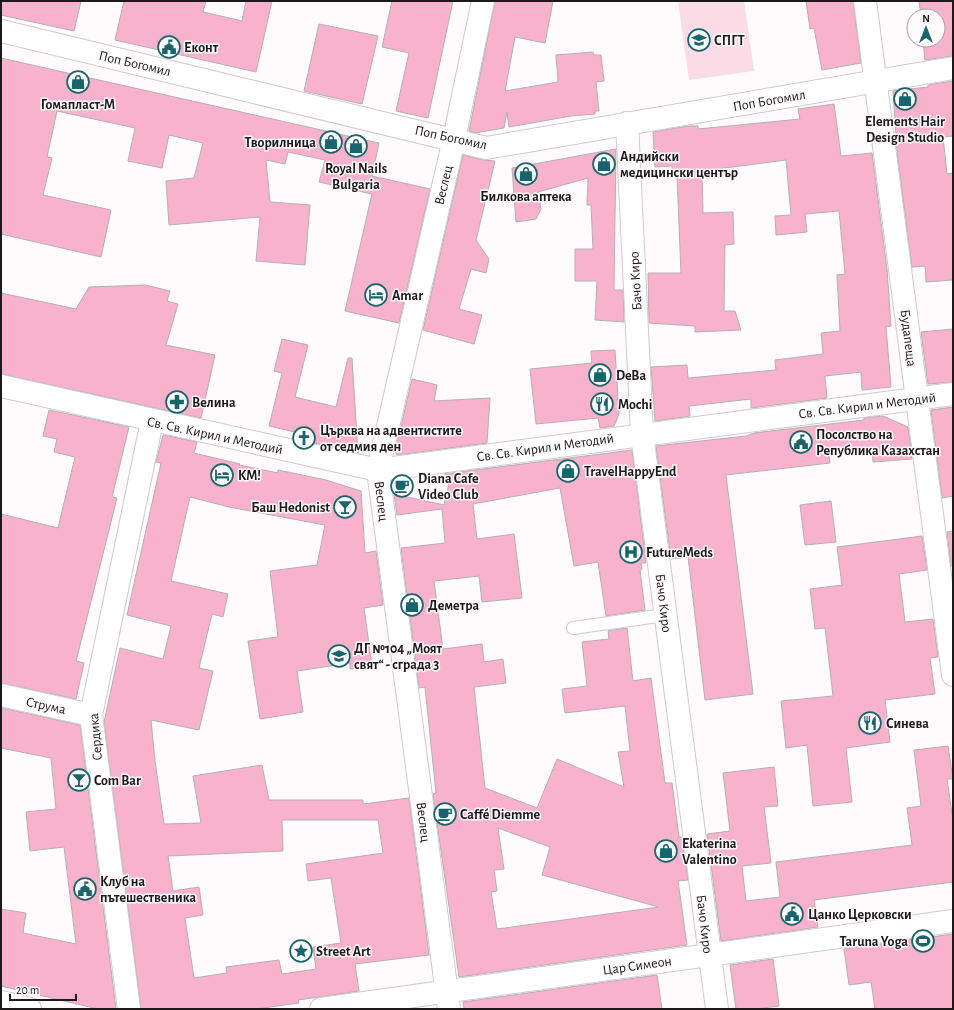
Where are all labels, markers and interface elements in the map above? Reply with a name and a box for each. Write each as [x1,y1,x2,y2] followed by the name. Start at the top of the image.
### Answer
[906,8,946,48] north arrow
[922,13,930,24] text: N
[686,27,712,53] school or university icon: СПГТ
[156,34,182,60] public building icon: Еконт
[714,34,745,48] place label: СПГТ
[184,41,219,55] place label: Еконт
[97,49,172,79] street label: Поп Богомил
[65,69,91,95] shop icon: Гомапласт-М
[892,86,918,112] shop icon: Elements Hair Design Studio
[732,88,807,114] street label: Поп Богомил
[41,98,115,112] place label: Гомапласт-М
[865,115,945,145] place label: Elements Hair Design Studio
[413,123,488,152] street label: Поп Богомил
[318,129,344,155] shop icon: Творилница
[343,133,369,159] shop icon: Royal Nails Bulgaria
[245,136,316,150] place label: Творилница
[620,150,738,180] place label: Андийски медицински център
[591,151,617,177] shop icon: Андийски медицински център
[513,161,539,187] shop icon: Билкова аптека
[325,162,387,192] place label: Royal Nails Bulgaria
[433,164,455,206] street label: Веслец
[480,190,572,204] place label: Билкова аптека
[627,251,645,311] street label: Бачо Киро
[363,282,389,308] hotel icon: Amar
[392,289,423,303] place label: Amar
[898,309,919,368] street label: Будапеща
[587,362,613,388] shop icon: DeBa
[616,369,646,383] place label: DeBa
[164,389,190,415] pharmacy icon: Велина
[589,391,615,417] restaurant icon: Mochi
[798,391,937,421] street label: Св. Св. Кирил и Методий
[192,396,236,410] place label: Велина
[618,398,652,412] place label: Mochi
[146,415,284,457] street label: Св. Св. Кирил и Методий
[320,424,462,454] place label: Църква на адвентистите от седмия ден
[291,425,317,451] church icon: Църква на адвентистите от седмия ден
[816,428,940,458] place label: Посолство на Република Казахстан
[788,429,814,455] public building icon: Посолство на Република Казахстан
[476,431,615,465] street label: Св. Св. Кирил и Методий
[555,458,581,484] shop icon: TravelHappyEnd
[209,462,235,488] hotel icon: KM!
[584,465,677,479] place label: TravelHappyEnd
[238,469,261,483] place label: KM!
[418,472,479,502] place label: Diana Cafe Video Club
[389,473,415,499] cafe icon: Diana Cafe Video Club
[372,480,390,522] street label: Веслец
[332,494,358,520] bar icon: Баш Hedonist
[251,501,330,515] place label: Баш Hedonist
[618,539,644,565] hospital icon: FutureMeds
[646,546,713,560] place label: FutureMeds
[652,573,674,634] street label: Бачо Киро
[399,592,425,618] shop icon: Деметра
[428,599,479,613] place label: Деметра
[354,642,443,672] place label: ДГ №104 „Моят свят“ - сграда 3
[326,643,352,669] school or university icon: ДГ №104 „Моят свят“ - сграда 3
[25,695,68,717] street label: Струма
[857,710,883,736] restaurant icon: Синева
[87,712,105,761] street label: Сердика
[886,717,929,731] place label: Синева
[66,767,92,793] bar icon: Com Bar
[94,774,141,788] place label: Com Bar
[414,801,432,843] street label: Веслец
[432,801,458,827] cafe icon: Caffé Diemme
[460,808,540,822] place label: Caffé Diemme
[682,837,737,867] place label: Ekaterina Valentino
[653,838,679,864] shop icon: Ekaterina Valentino
[100,875,196,905] place label: Клуб на пътешественика
[72,876,98,902] public building icon: Клуб на пътешественика
[693,894,715,955] street label: Бачо Киро
[779,901,805,927] public building icon: Цанко Церковски
[808,908,912,922] place label: Цанко Церковски
[910,928,936,954] sports icon: Taruna Yoga
[839,935,908,949] place label: Taruna Yoga
[288,938,314,964] place icon: Street Art
[316,945,371,959] place label: Street Art
[602,954,673,978] street label: Цар Симеон
[10,976,76,1002] scale bar
[16,984,39,996] text: 20 m

